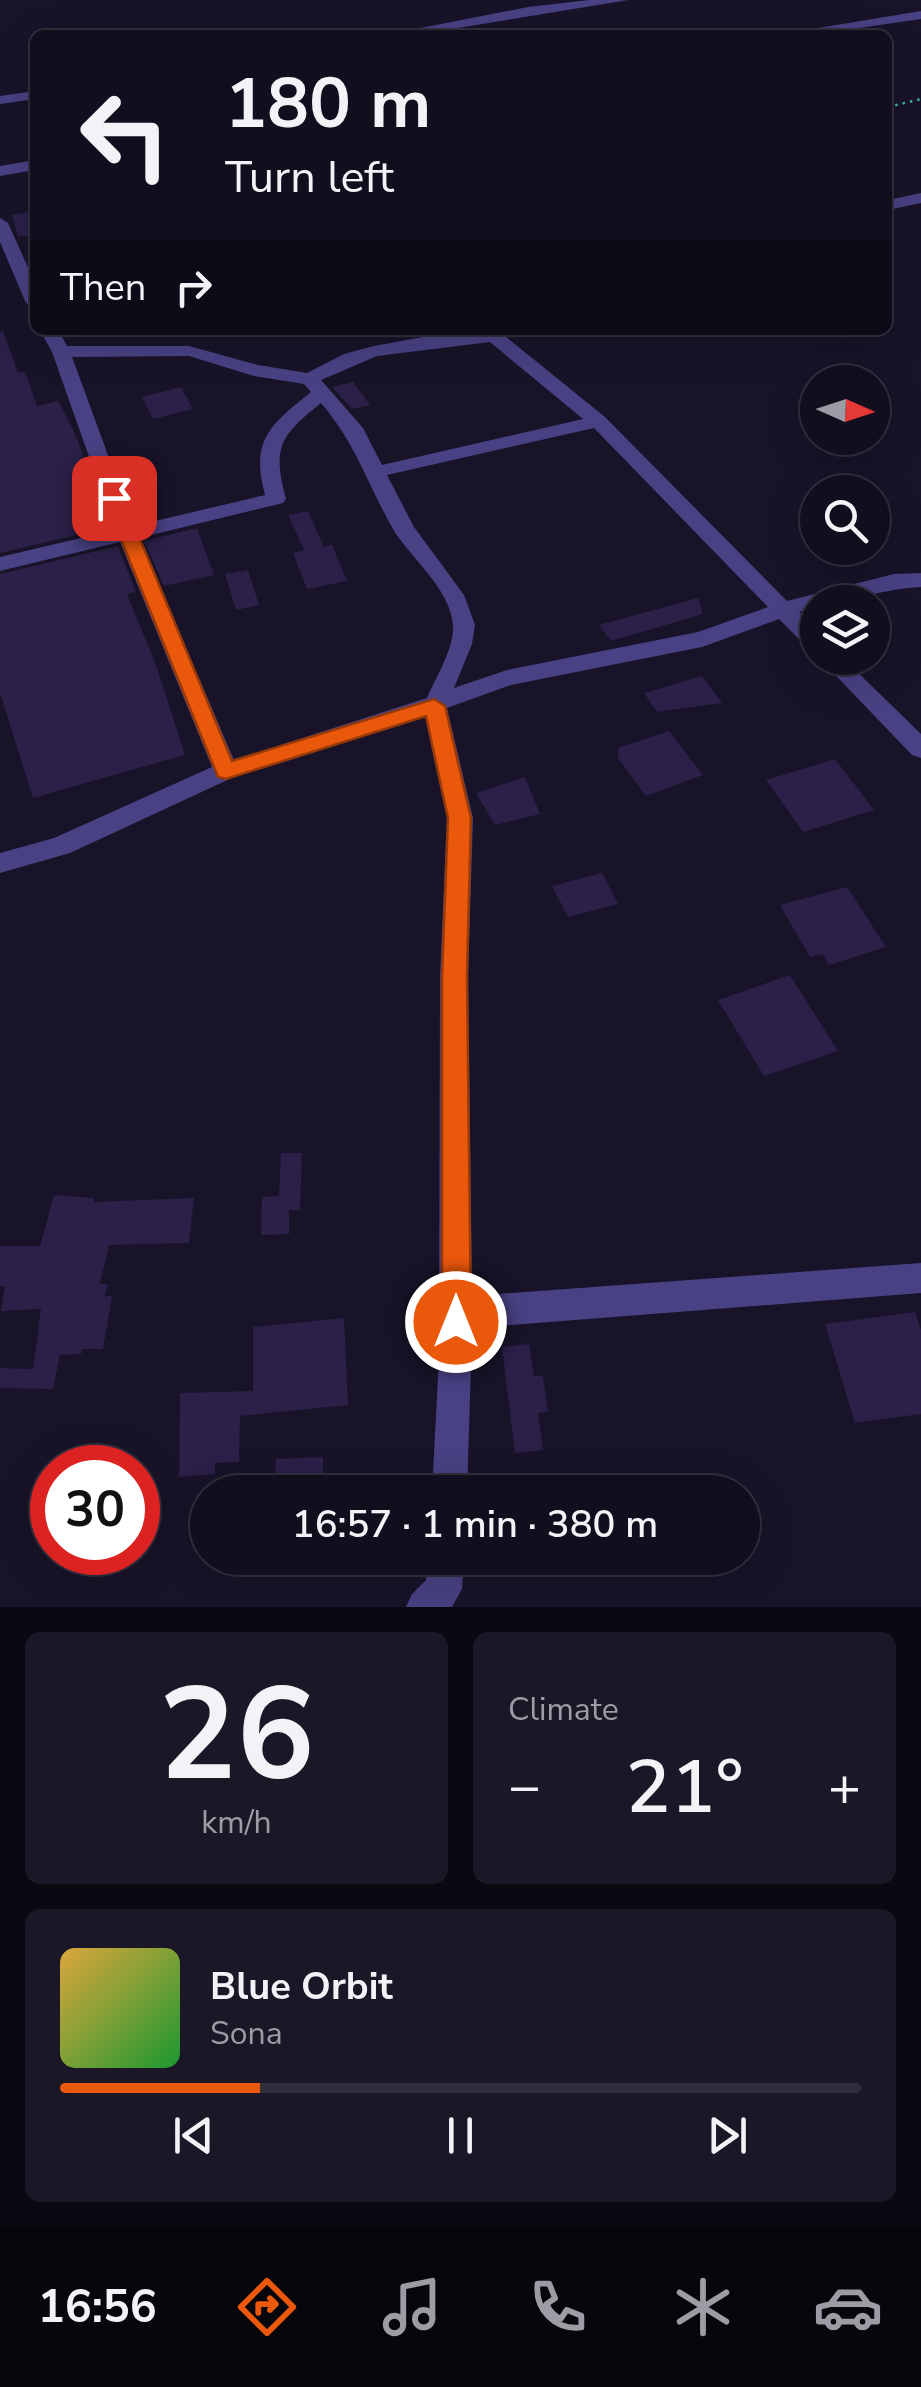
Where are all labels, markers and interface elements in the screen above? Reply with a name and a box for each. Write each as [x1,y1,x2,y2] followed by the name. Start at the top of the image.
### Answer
[225,56,431,152] text: 180 m
[60,70,190,200] icon: left
[225,147,394,208] text: Turn left
[166,260,221,315] icon: right
[60,262,146,313] text: Then
[800,365,890,455] north arrow
[800,365,890,675] map controls
[72,456,157,541] pin
[87,471,142,526] icon: arrive
[800,475,890,565] button: search
[800,585,890,675] button: layers
[404,1270,508,1374] position arrow
[30,1445,160,1575] speed limit sign: 30
[292,1499,658,1550] text: 16:57 · 1 min · 380 m
[158,1647,315,1824] text: 26
[508,1688,619,1731] text: Climate
[625,1736,744,1838] text: 21°
[508,1749,541,1824] text: −
[828,1749,861,1824] text: +
[201,1801,272,1844] text: km/h
[210,1961,393,2012] text: Blue Orbit
[210,2012,283,2055] text: Sona
[166,2108,221,2163] icon: previous
[433,2108,488,2163] icon: pause
[700,2108,755,2163] icon: next
[232,2272,302,2342] icon: directions
[377,2272,447,2342] icon: music
[523,2272,593,2342] icon: phone
[668,2272,738,2342] icon: climate
[813,2272,883,2342] icon: car
[38,2277,157,2338] text: 16:56

